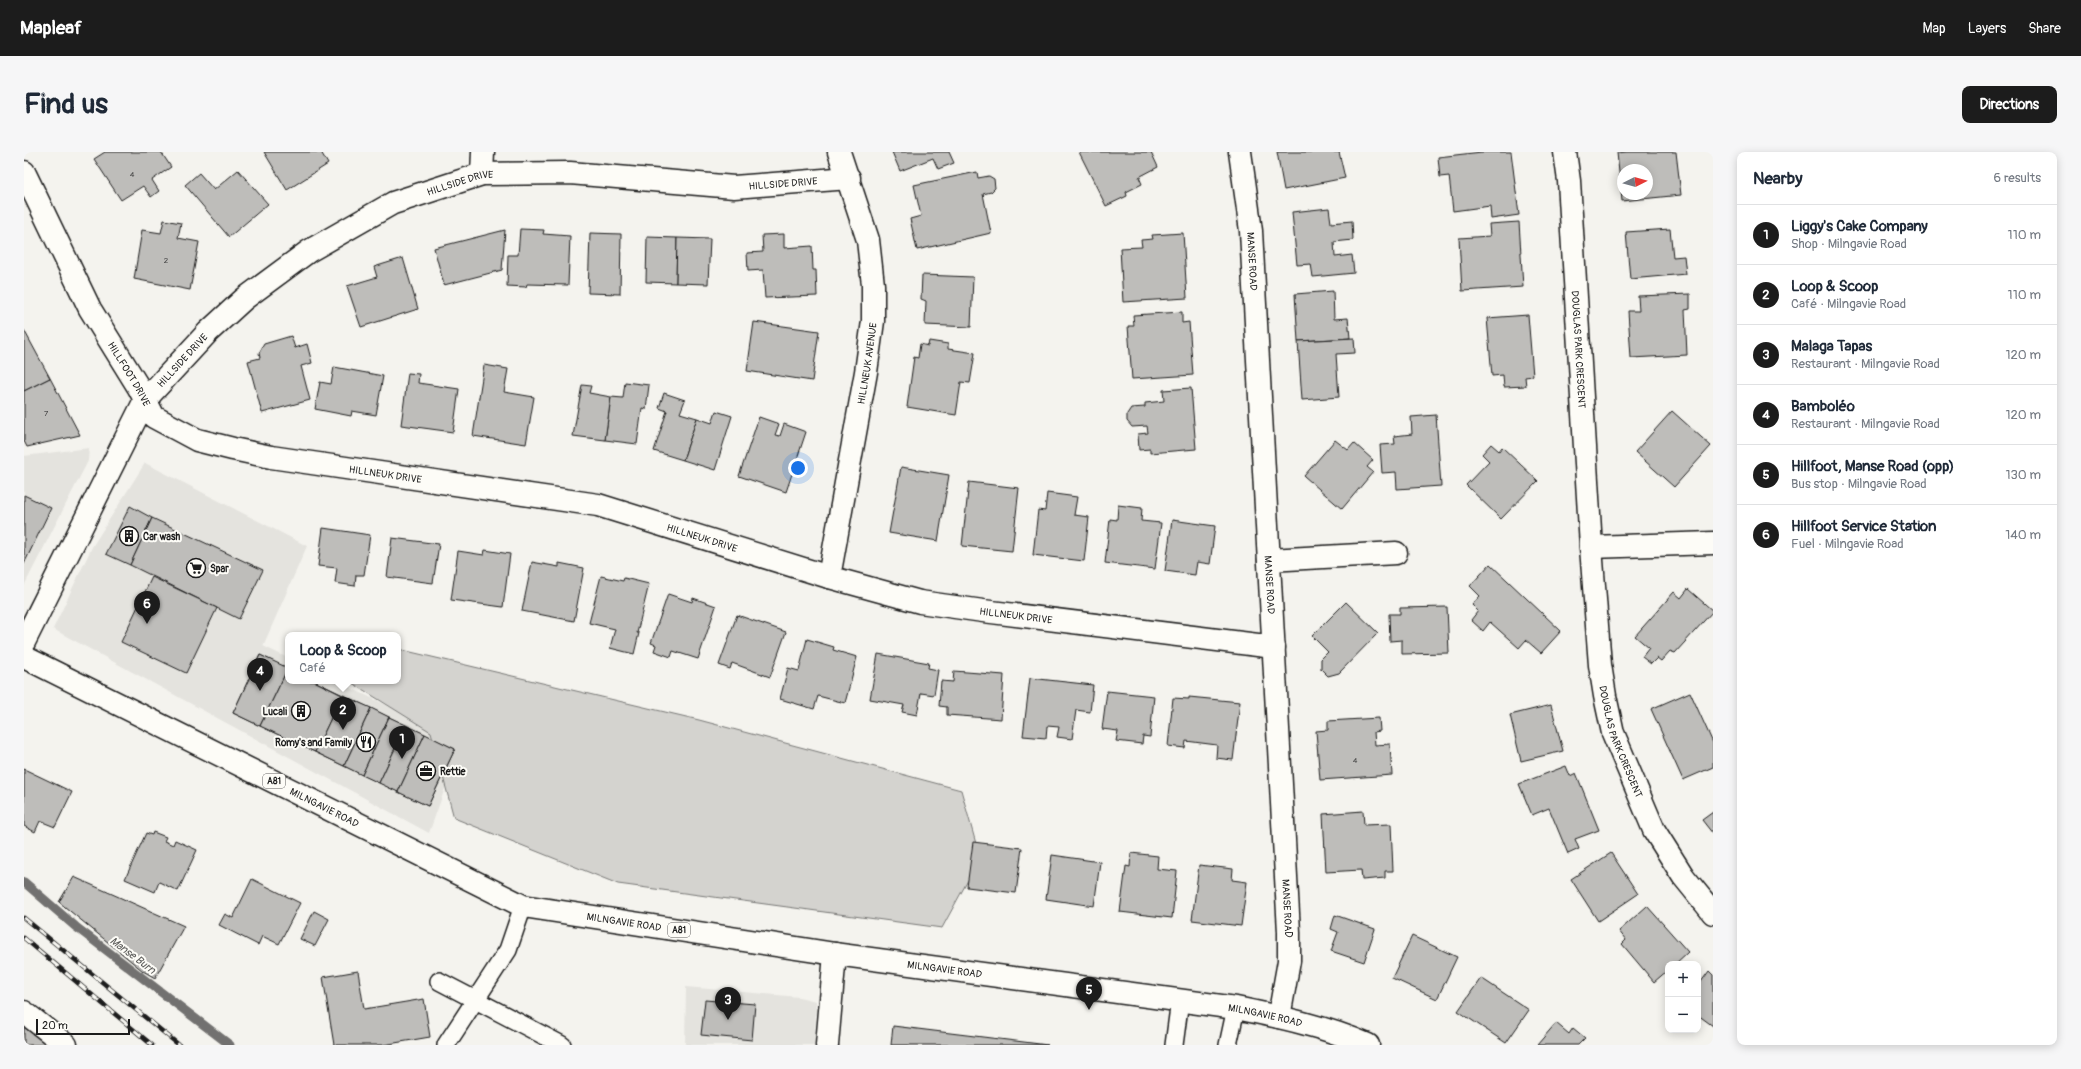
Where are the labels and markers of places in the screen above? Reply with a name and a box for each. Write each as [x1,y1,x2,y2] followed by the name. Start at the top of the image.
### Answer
[118,525,140,547] building icon: Car wash
[143,531,180,543] place label: Car wash
[185,557,207,579] supermarket icon: Spar
[210,563,229,575] place label: Spar
[134,591,160,624] pin: 6
[247,658,273,691] pin: 4
[330,697,356,730] pin: 2
[290,700,312,722] building icon: Lucali
[262,706,287,718] place label: Lucali
[389,726,415,759] pin: 1
[355,731,377,753] restaurant icon: Romy's and Family
[275,737,353,749] place label: Romy's and Family
[415,760,437,782] office icon: Rettie
[440,766,467,778] place label: Rettie
[1076,977,1102,1010] pin: 5
[715,987,741,1020] pin: 3

